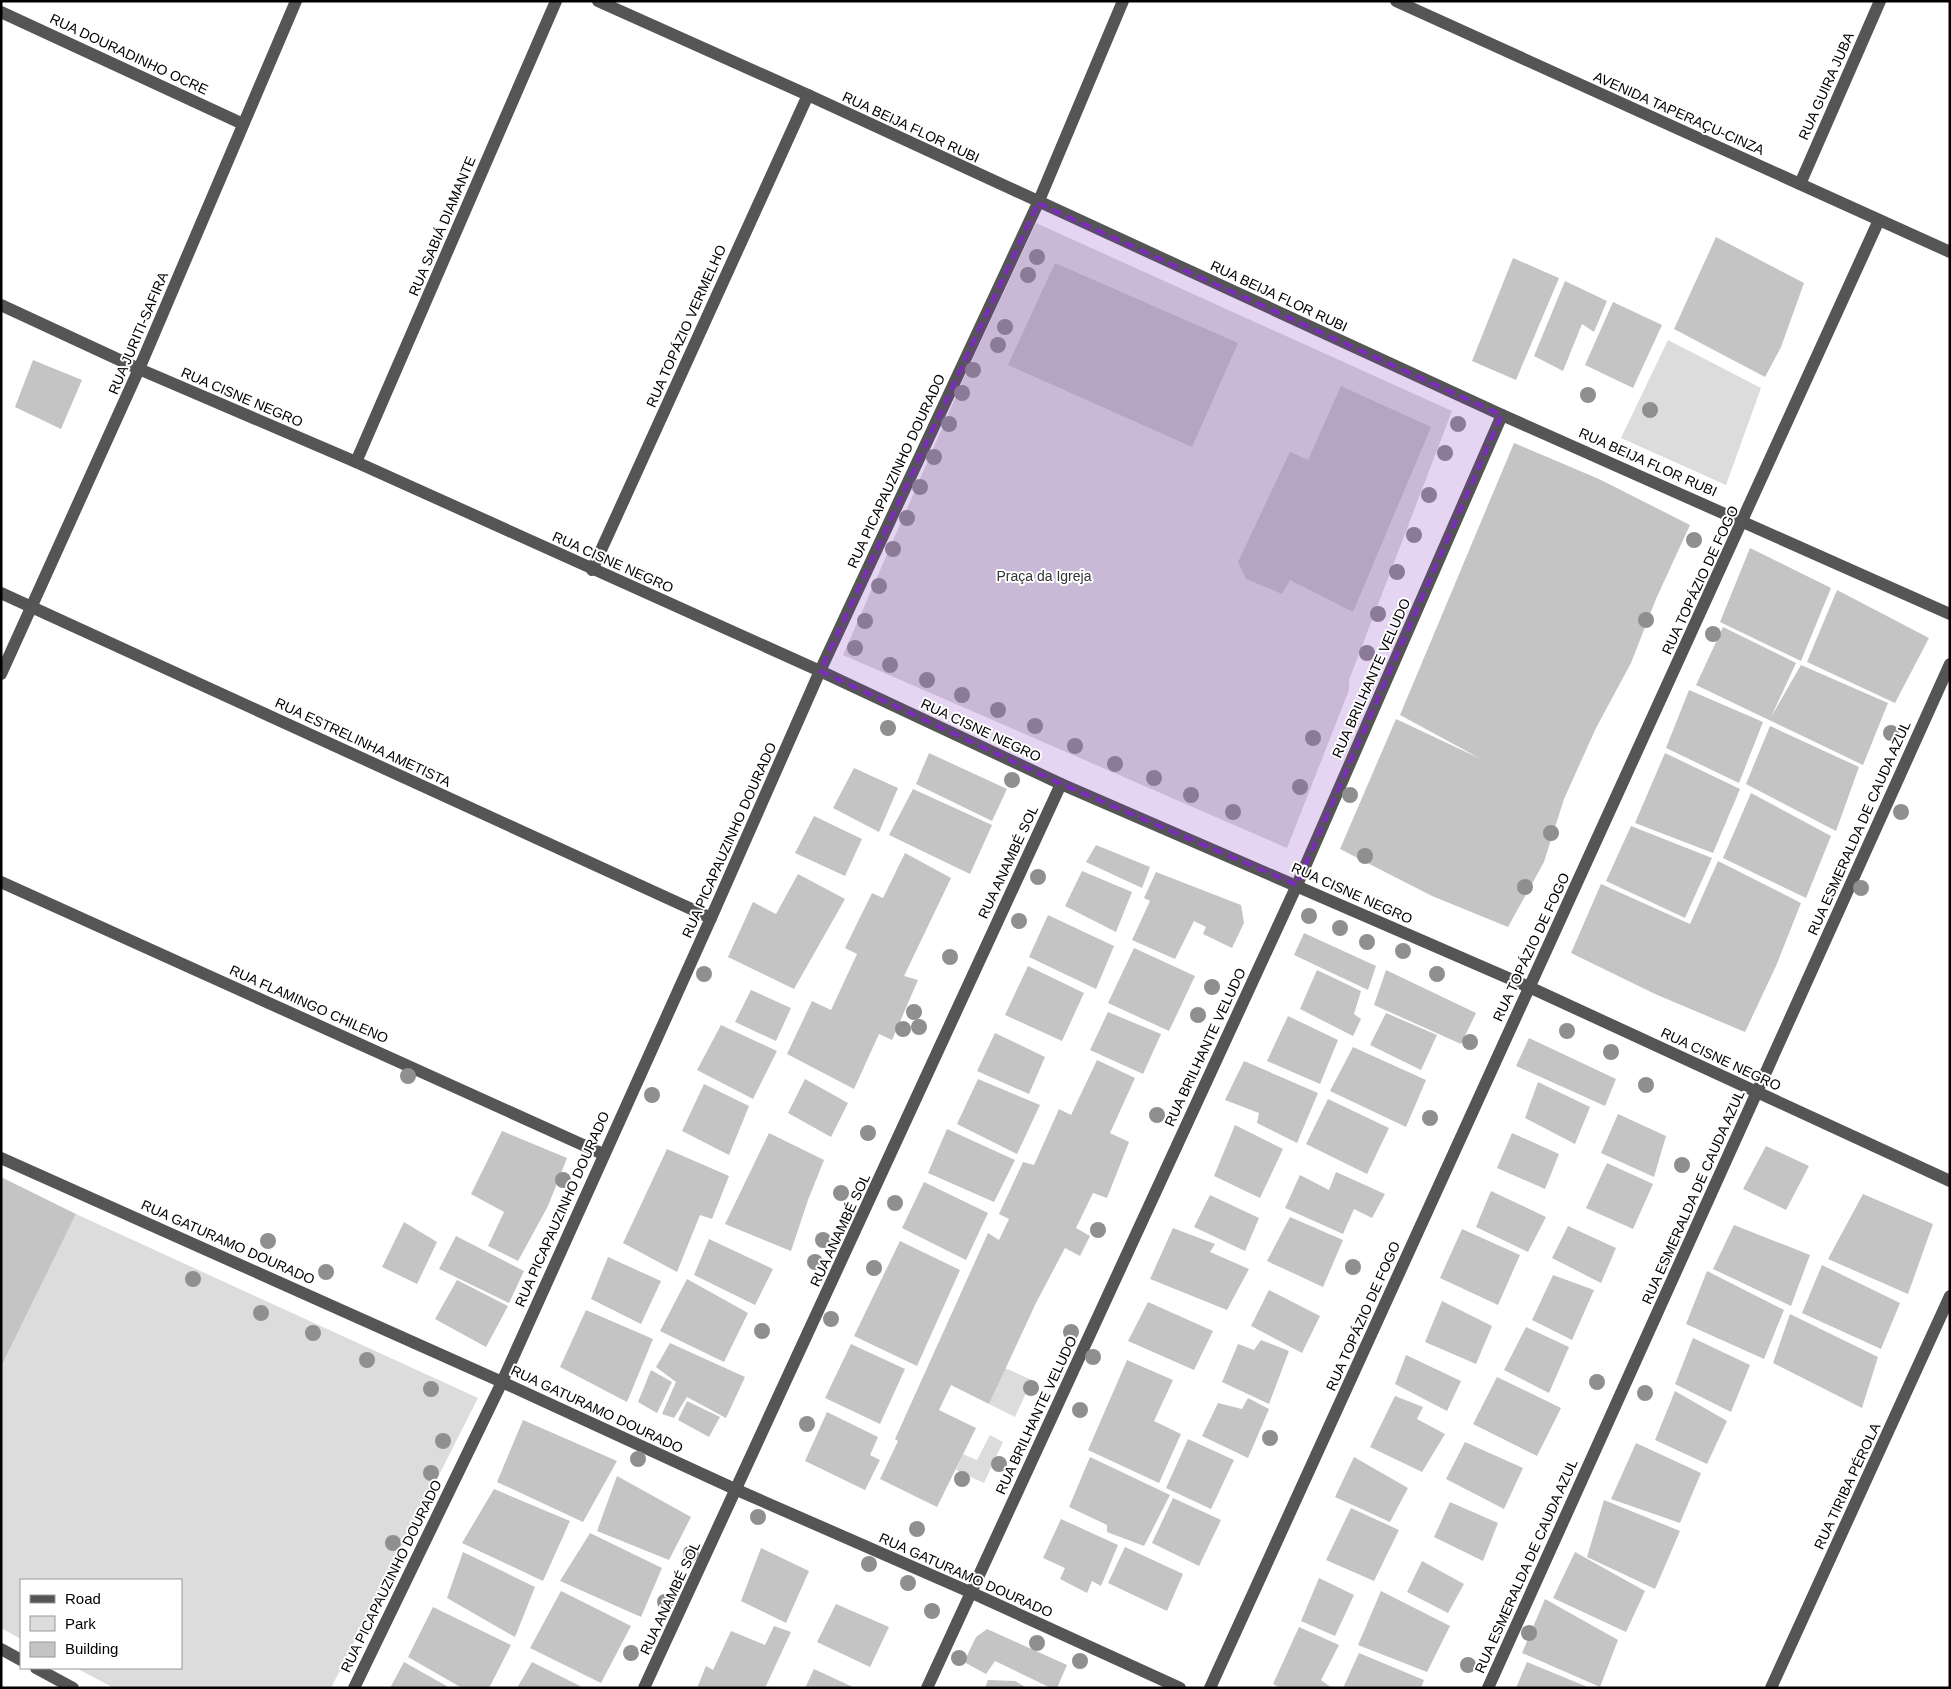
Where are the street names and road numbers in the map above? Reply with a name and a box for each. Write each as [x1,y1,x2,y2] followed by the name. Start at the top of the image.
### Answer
[47,10,211,98] street label: RUA DOURADINHO OCRE
[1795,29,1857,142] street label: RUA GUIRA JUBA
[1591,68,1767,158] street label: AVENIDA TAPERAÇU-CINZA
[840,88,982,166] street label: RUA BEIJA FLOR RUBI
[405,154,479,298] street label: RUA SABIÁ DIAMANTE
[643,242,729,410] street label: RUA TOPÁZIO VERMELHO
[1208,257,1350,335] street label: RUA BEIJA FLOR RUBI
[105,269,171,397] street label: RUA JURITI-SAFIRA
[179,364,305,430] street label: RUA CISNE NEGRO
[844,371,948,570] street label: RUA PICAPAUZINHO DOURADO
[1577,424,1719,500] street label: RUA BEIJA FLOR RUBI
[1659,503,1742,657] street label: RUA TOPÁZIO DE FOGO
[550,528,676,596] street label: RUA CISNE NEGRO
[1329,596,1413,760] street label: RUA BRILHANTE VELUDO
[273,694,454,790] street label: RUA ESTRELINHA AMETISTA
[918,695,1044,765] street label: RUA CISNE NEGRO
[1804,718,1914,938] street label: RUA ESMERALDA DE CAUDA AZUL
[679,740,779,940] street label: RUA PICAPAUZINHO DOURADO
[975,803,1041,921] street label: RUA ANAMBÉ SOL
[1289,859,1415,927] street label: RUA CISNE NEGRO
[1490,870,1573,1024] street label: RUA TOPÁZIO DE FOGO
[227,962,391,1046] street label: RUA FLAMINGO CHILENO
[1161,965,1249,1129] street label: RUA BRILHANTE VELUDO
[1658,1024,1784,1094] street label: RUA CISNE NEGRO
[1638,1087,1748,1307] street label: RUA ESMERALDA DE CAUDA AZUL
[512,1109,612,1309] street label: RUA PICAPAUZINHO DOURADO
[807,1171,873,1289] street label: RUA ANAMBÉ SOL
[139,1196,317,1288] street label: RUA GATURAMO DOURADO
[1323,1239,1403,1393] street label: RUA TOPÁZIO DE FOGO
[992,1333,1080,1497] street label: RUA BRILHANTE VELUDO
[508,1362,686,1456] street label: RUA GATURAMO DOURADO
[1811,1420,1884,1552] street label: RUA TIRIBA PÉROLA
[1471,1456,1581,1676] street label: RUA ESMERALDA DE CAUDA AZUL
[337,1477,445,1675] street label: RUA PICAPAUZINHO DOURADO
[877,1529,1055,1621] street label: RUA GATURAMO DOURADO
[637,1539,703,1657] street label: RUA ANAMBÉ SOL

